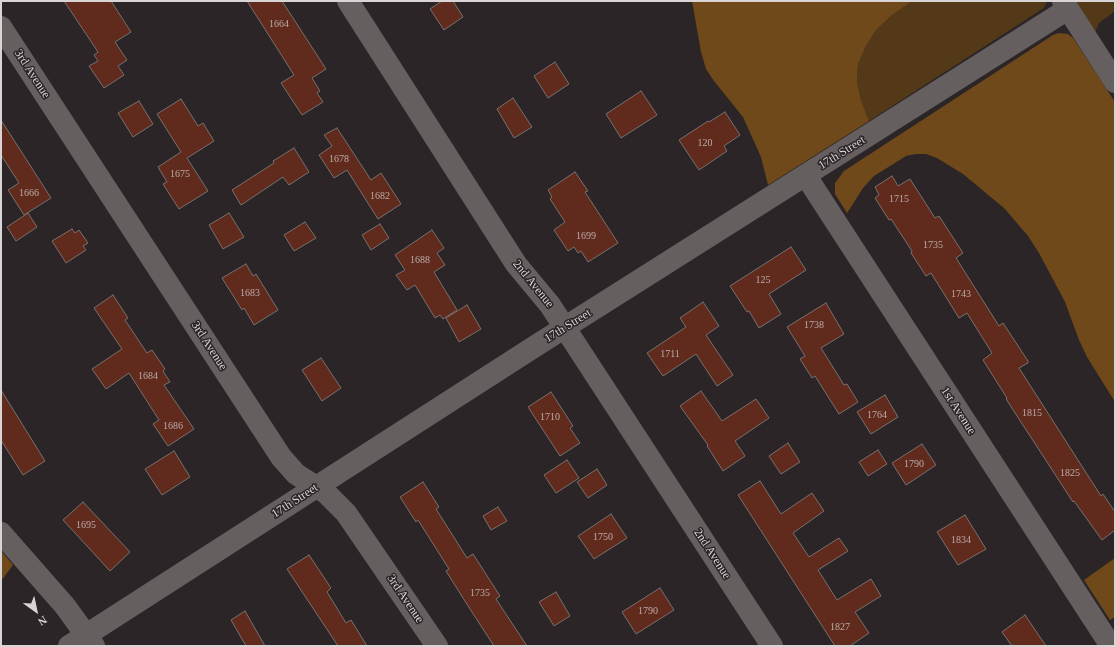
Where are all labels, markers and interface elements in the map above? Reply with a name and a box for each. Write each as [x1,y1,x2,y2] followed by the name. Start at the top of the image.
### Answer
[269,18,289,30] house number: 1664
[11,47,53,101] street label: 3rd Avenue
[816,133,868,173] street label: 17th Street
[698,137,712,149] house number: 120
[329,153,349,165] house number: 1678
[170,168,190,180] house number: 1675
[19,187,39,199] house number: 1666
[370,190,390,202] house number: 1682
[889,193,909,205] house number: 1715
[576,230,596,242] house number: 1699
[923,239,943,251] house number: 1735
[410,254,430,266] house number: 1688
[509,257,557,311] street label: 2nd Avenue
[756,274,770,286] house number: 125
[240,287,260,299] house number: 1683
[951,288,971,300] house number: 1743
[542,306,594,346] street label: 17th Street
[188,319,230,373] street label: 3rd Avenue
[804,319,824,331] house number: 1738
[660,348,680,360] house number: 1711
[138,370,158,382] house number: 1684
[937,385,979,437] street label: 1st Avenue
[1022,407,1042,419] house number: 1815
[867,409,887,421] house number: 1764
[540,411,560,423] house number: 1710
[163,420,183,432] house number: 1686
[904,458,924,470] house number: 1790
[1060,467,1080,479] house number: 1825
[269,481,321,521] street label: 17th Street
[76,519,96,531] house number: 1695
[690,526,734,582] street label: 2nd Avenue
[593,531,613,543] house number: 1750
[951,534,971,546] house number: 1834
[384,572,426,626] street label: 3rd Avenue
[470,587,490,599] house number: 1735
[16,591,56,631] north arrow
[638,605,658,617] house number: 1790
[36,614,49,628] text: N
[830,621,850,633] house number: 1827

